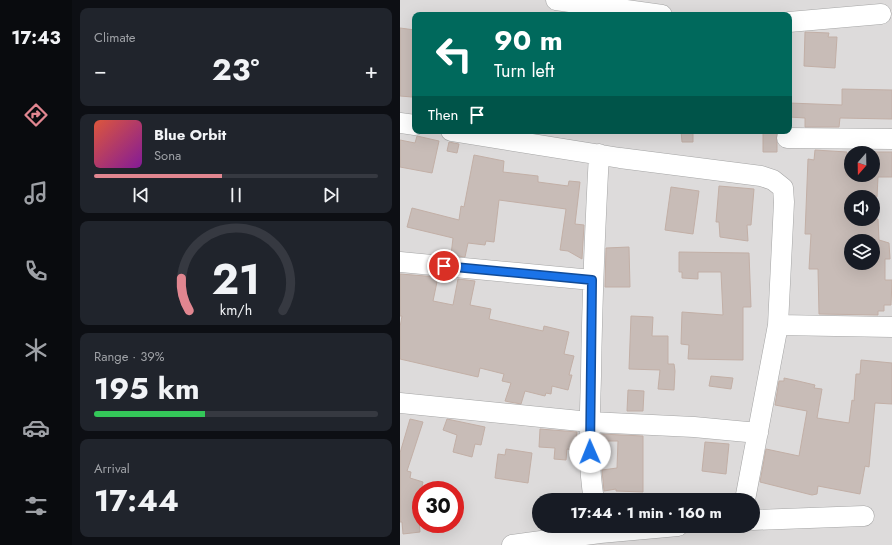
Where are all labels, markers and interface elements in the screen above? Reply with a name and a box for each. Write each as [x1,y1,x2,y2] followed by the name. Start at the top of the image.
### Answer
[494,20,563,61] text: 90 m
[11,25,61,51] text: 17:43
[94,28,135,47] text: Climate
[428,28,480,80] icon: left
[212,48,259,91] text: 23°
[94,54,107,86] text: −
[364,54,378,86] text: +
[494,58,554,84] text: Turn left
[22,101,50,129] icon: directions
[428,104,458,126] text: Then
[466,104,488,126] icon: arrive
[154,124,226,146] text: Blue Orbit
[154,146,181,165] text: Sona
[844,146,880,182] north arrow
[844,146,880,270] map controls
[22,179,50,207] icon: music
[130,184,152,206] icon: previous
[225,184,247,206] icon: pause
[320,184,342,206] icon: next
[844,190,880,226] button: sound
[844,234,880,270] button: layers
[212,248,260,309] text: 21
[427,249,461,283] pin
[433,255,455,277] icon: arrive
[22,257,50,285] icon: phone
[220,299,252,319] text: km/h
[22,336,50,364] icon: climate
[94,347,165,366] text: Range · 39%
[94,367,200,410] text: 195 km
[22,414,50,442] icon: car
[569,431,611,473] position arrow
[94,459,130,478] text: Arrival
[94,479,179,522] text: 17:44
[412,481,464,533] speed limit sign: 30
[22,492,50,520] icon: filters
[570,502,722,524] text: 17:44 · 1 min · 160 m

